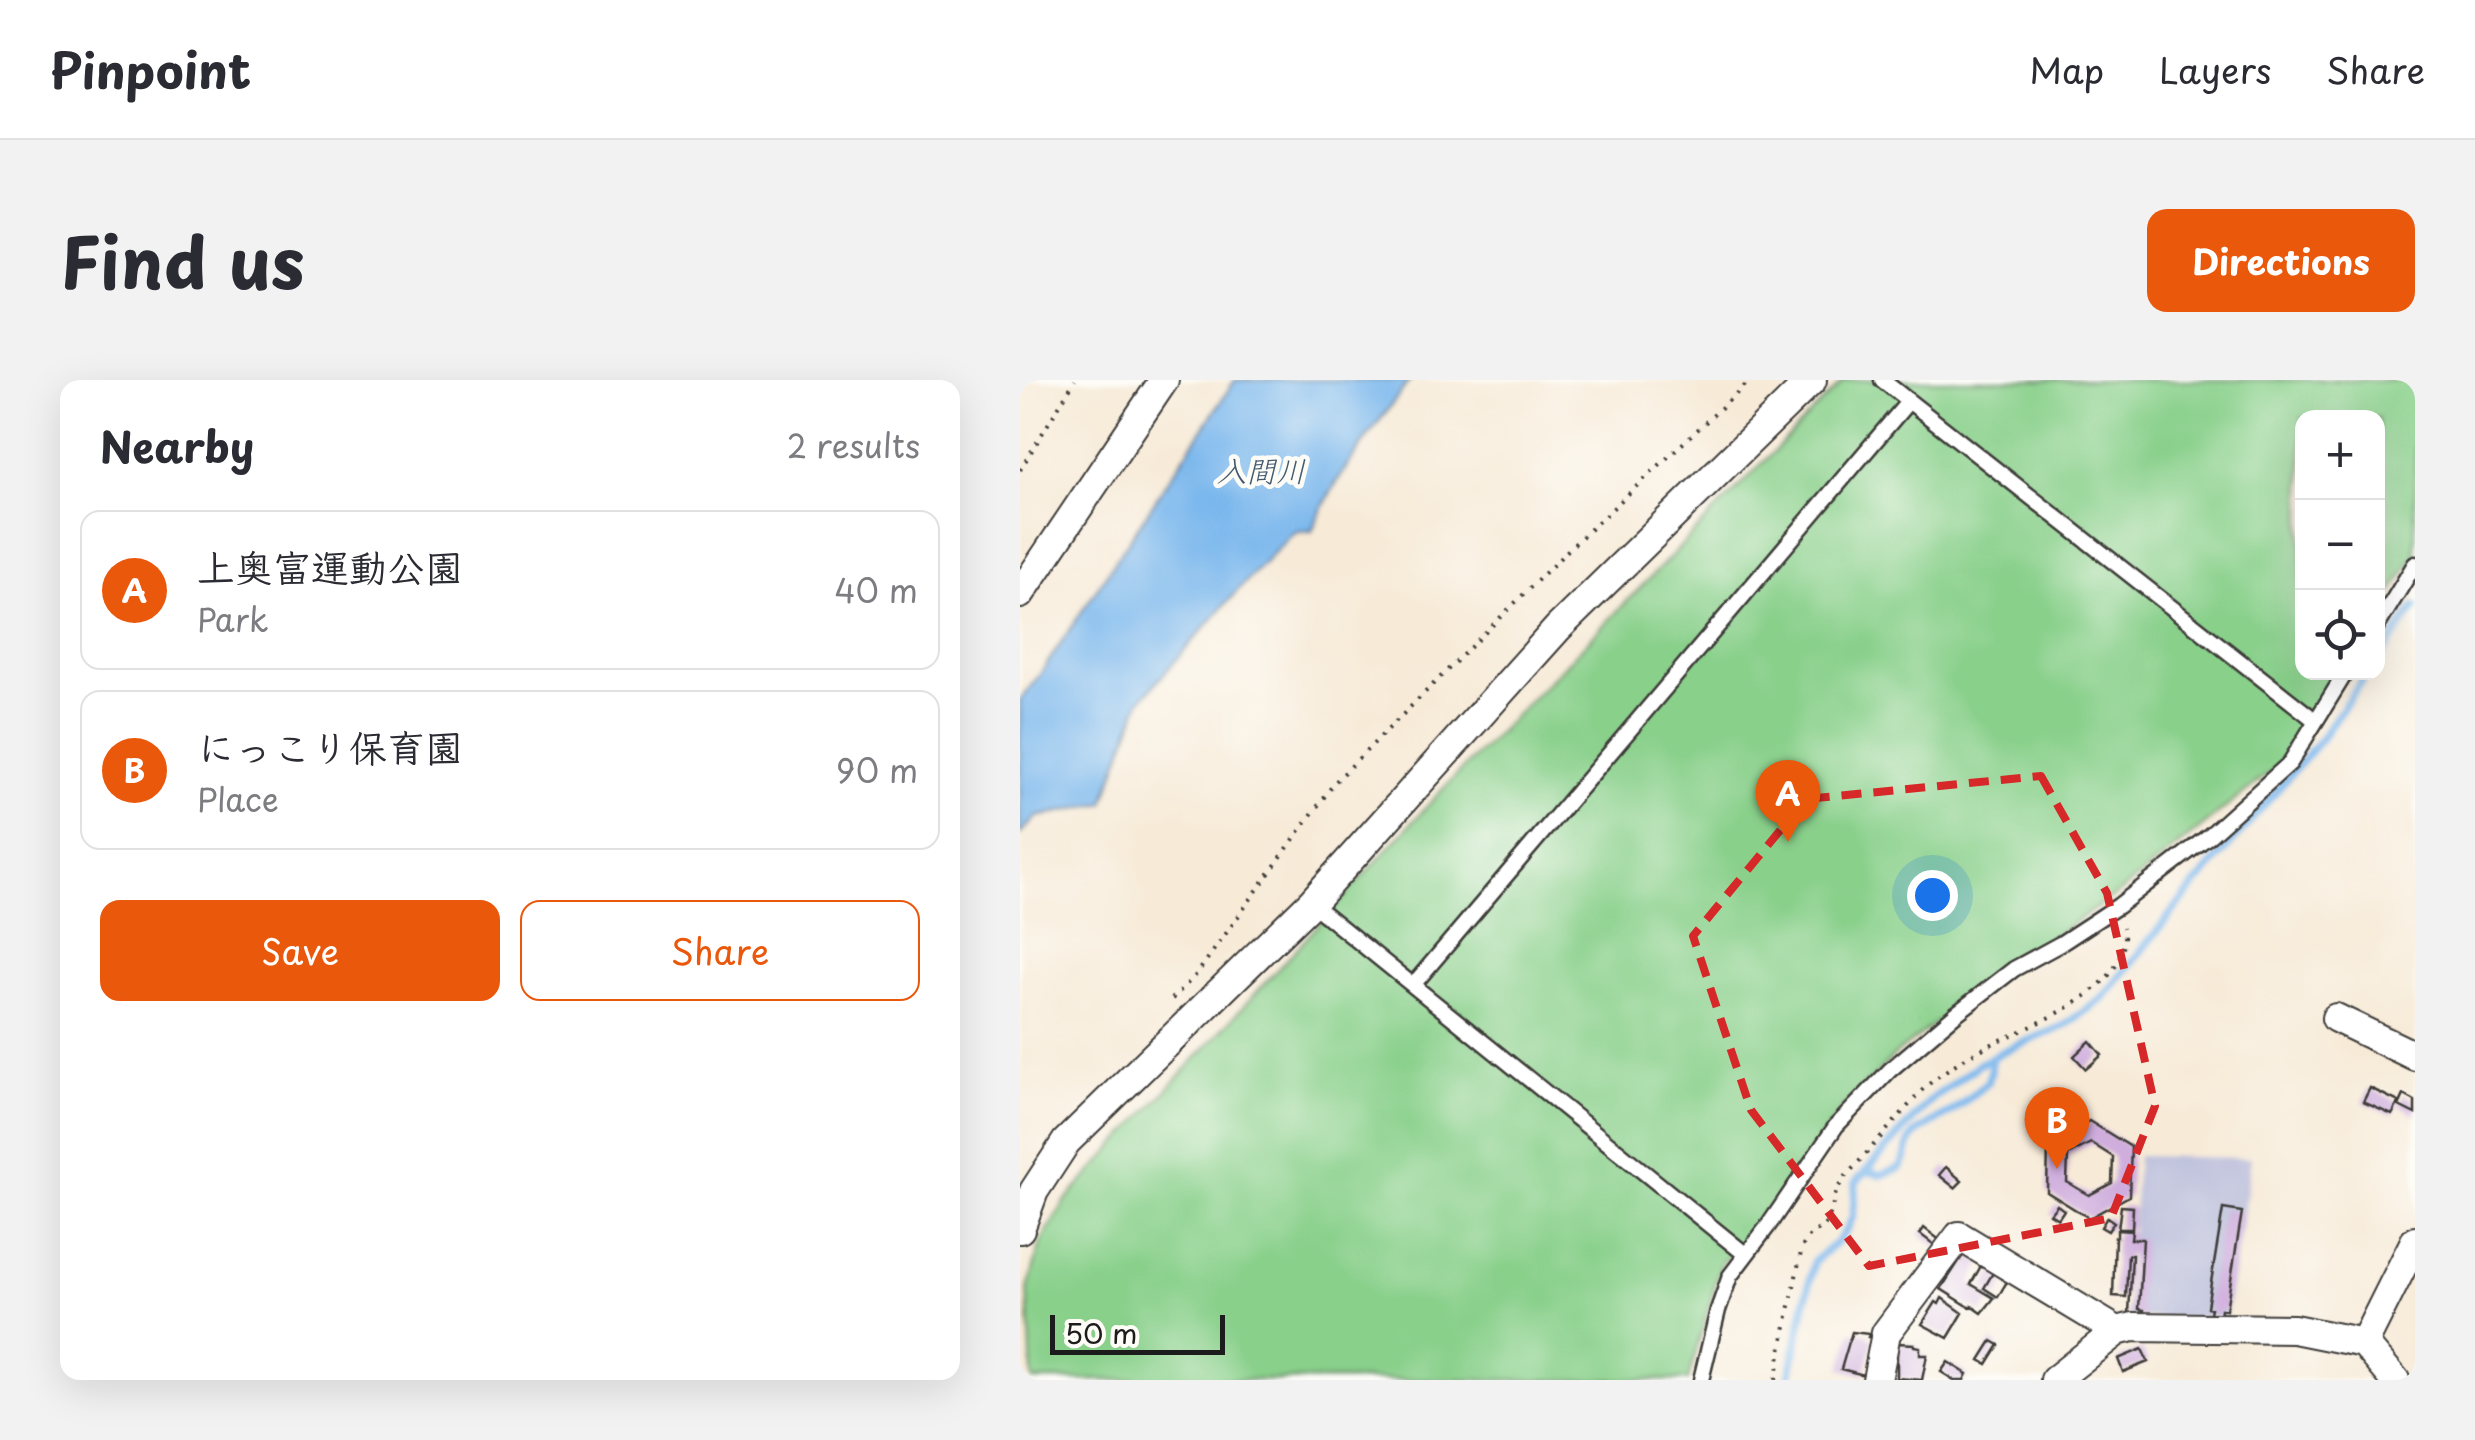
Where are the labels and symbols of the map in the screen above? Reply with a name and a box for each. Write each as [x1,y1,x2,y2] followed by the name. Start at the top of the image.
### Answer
[1216,447,1306,492] water label: 入間川
[1756,760,1820,842] pin: A
[1907,870,1958,921] your location
[2024,1086,2090,1169] pin: B
[1050,1310,1225,1354] scale bar

